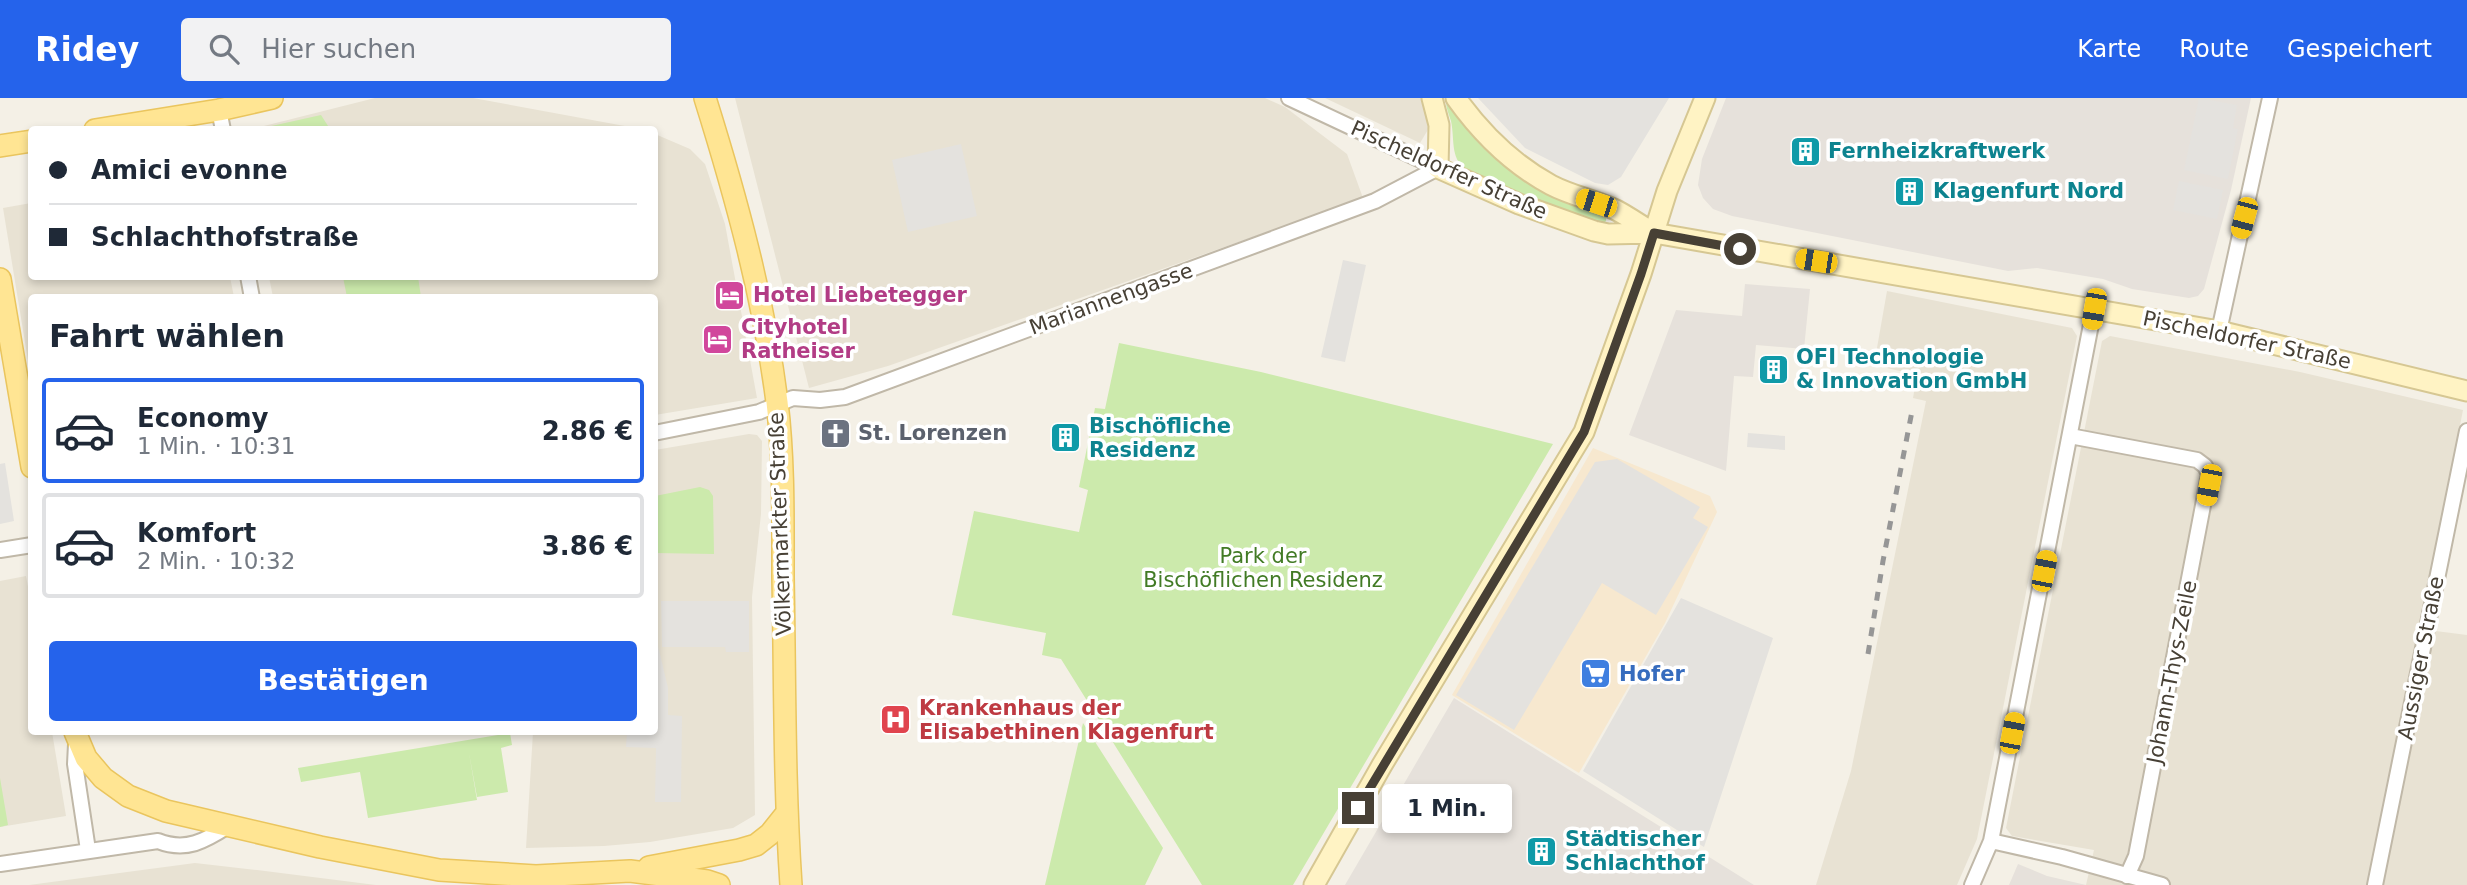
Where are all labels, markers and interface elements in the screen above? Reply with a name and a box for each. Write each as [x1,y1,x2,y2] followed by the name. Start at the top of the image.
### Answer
[181,18,671,81] search box
[35,30,139,69] text: Ridey
[205,30,243,68] icon: search
[261,34,416,64] text: Hier suchen
[2077,35,2141,63] text: Karte
[2179,35,2249,63] text: Route
[2287,35,2432,63] text: Gespeichert
[1347,116,1551,224] street label: Pischeldorfer Straße
[1788,134,1822,168] building icon: Fernheizkraftwerk
[1828,139,2046,163] place label: Fernheizkraftwerk
[91,155,288,185] text: Amici evonne
[1893,174,1927,208] building icon: Klagenfurt Nord
[1933,179,2124,203] place label: Klagenfurt Nord
[1573,187,1620,219] car
[2229,195,2260,241] car
[91,222,359,252] text: Schlachthofstraße
[1724,233,1756,265] route start
[1794,247,1839,275] car
[1026,258,1196,340] street label: Mariannengasse
[713,278,747,312] hotel icon: Hotel Liebetegger
[753,283,967,307] place label: Hotel Liebetegger
[2081,286,2108,332] car
[2141,306,2353,374] street label: Pischeldorfer Straße
[741,315,856,363] place label: Cityhotel Ratheiser
[49,317,285,355] text: Fahrt wählen
[701,322,735,356] hotel icon: Cityhotel Ratheiser
[1796,345,2027,393] place label: OFI Technologie & Innovation GmbH
[1756,352,1790,386] building icon: OFI Technologie & Innovation GmbH
[53,399,116,462] icon: car
[137,403,268,433] text: Economy
[764,412,796,636] street label: Völkermarkter Straße
[1089,414,1231,462] place label: Bischöfliche Residenz
[542,416,633,446] text: 2.86 €
[818,416,852,450] church icon: St. Lorenzen
[858,421,1007,445] place label: St. Lorenzen
[1049,421,1083,455] building icon: Bischöfliche Residenz
[137,433,295,459] text: 1 Min. · 10:31
[2195,462,2224,508] car
[53,514,116,577] icon: car
[137,518,256,548] text: Komfort
[542,531,633,561] text: 3.86 €
[1143,544,1383,592] park label: Park der Bischöflichen Residenz
[137,548,295,574] text: 2 Min. · 10:32
[2030,548,2059,594] car
[2393,574,2449,742] street label: Aussiger Straße
[2142,578,2202,768] street label: Johann-Thys-Zeile
[49,641,637,721] button: Bestätigen
[1579,657,1613,691] supermarket icon: Hofer
[1619,662,1685,686] place label: Hofer
[919,696,1214,744] place label: Krankenhaus der Elisabethinen Klagenfurt
[879,703,913,737] hospital icon: Krankenhaus der Elisabethinen Klagenfurt
[1998,710,2027,756] car
[1382,784,1512,832] callout: 1 Min.
[1342,792,1374,824] route end
[1407,795,1487,821] text: 1 Min.
[1565,827,1706,875] place label: Städtischer Schlachthof
[1525,834,1559,868] building icon: Städtischer Schlachthof

